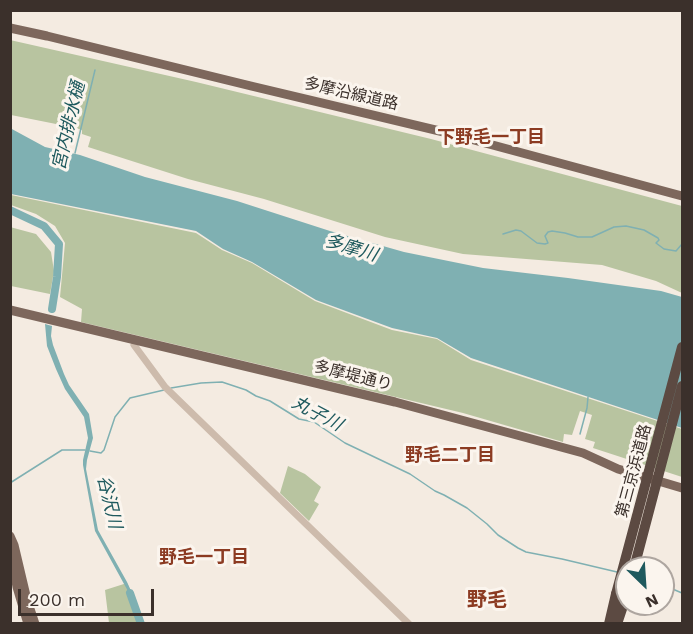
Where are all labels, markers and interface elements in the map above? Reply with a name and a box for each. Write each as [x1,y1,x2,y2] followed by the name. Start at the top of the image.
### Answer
[302,74,400,114] street label: 多摩沿線道路
[48,80,90,172] water label: 宮内排水樋
[437,127,545,149] district label: 下野毛一丁目
[322,230,380,266] water label: 多摩川
[312,357,394,395] street label: 多摩堤通り
[288,392,346,436] water label: 丸子川
[612,422,656,520] street label: 第三京浜道路
[405,445,495,467] district label: 野毛二丁目
[92,473,126,531] water label: 谷沢川
[159,547,249,569] district label: 野毛一丁目
[615,556,675,616] north arrow
[21,577,158,615] scale bar
[467,588,507,612] district label: 野毛
[29,589,85,610] text: 200 m
[643,590,661,612] text: N

